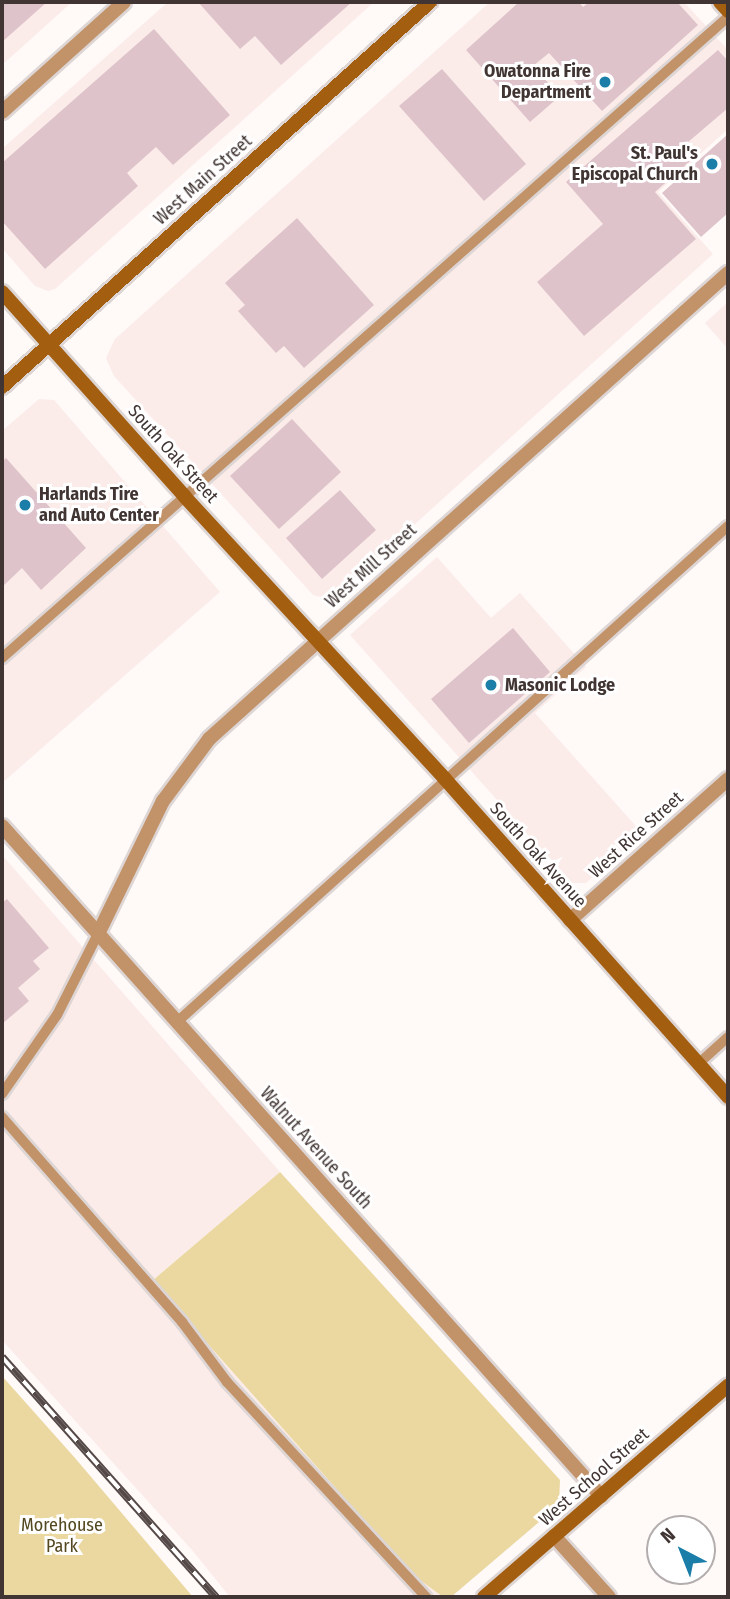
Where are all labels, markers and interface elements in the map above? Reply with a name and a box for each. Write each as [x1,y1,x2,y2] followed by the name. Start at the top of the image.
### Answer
[484,61,591,104] place label: Owatonna Fire Department
[597,74,613,90] marker: Owatonna Fire Department
[150,130,256,230] street label: West Main Street
[572,143,698,186] place label: St. Paul's Episcopal Church
[704,156,720,172] marker: St. Paul's Episcopal Church
[123,401,223,507] street label: South Oak Street
[39,484,159,526] place label: Harlands Tire and Auto Center
[17,497,33,513] marker: Harlands Tire and Auto Center
[321,519,421,613] street label: West Mill Street
[505,674,615,696] place label: Masonic Lodge
[483,677,499,693] marker: Masonic Lodge
[585,787,687,883] street label: West Rice Street
[485,798,591,912] street label: South Oak Avenue
[255,1082,377,1214] street label: Walnut Avenue South
[535,1423,653,1531] street label: West School Street
[21,1515,103,1558] park label: Morehouse Park
[646,1515,716,1585] north arrow
[656,1523,680,1548] text: N

